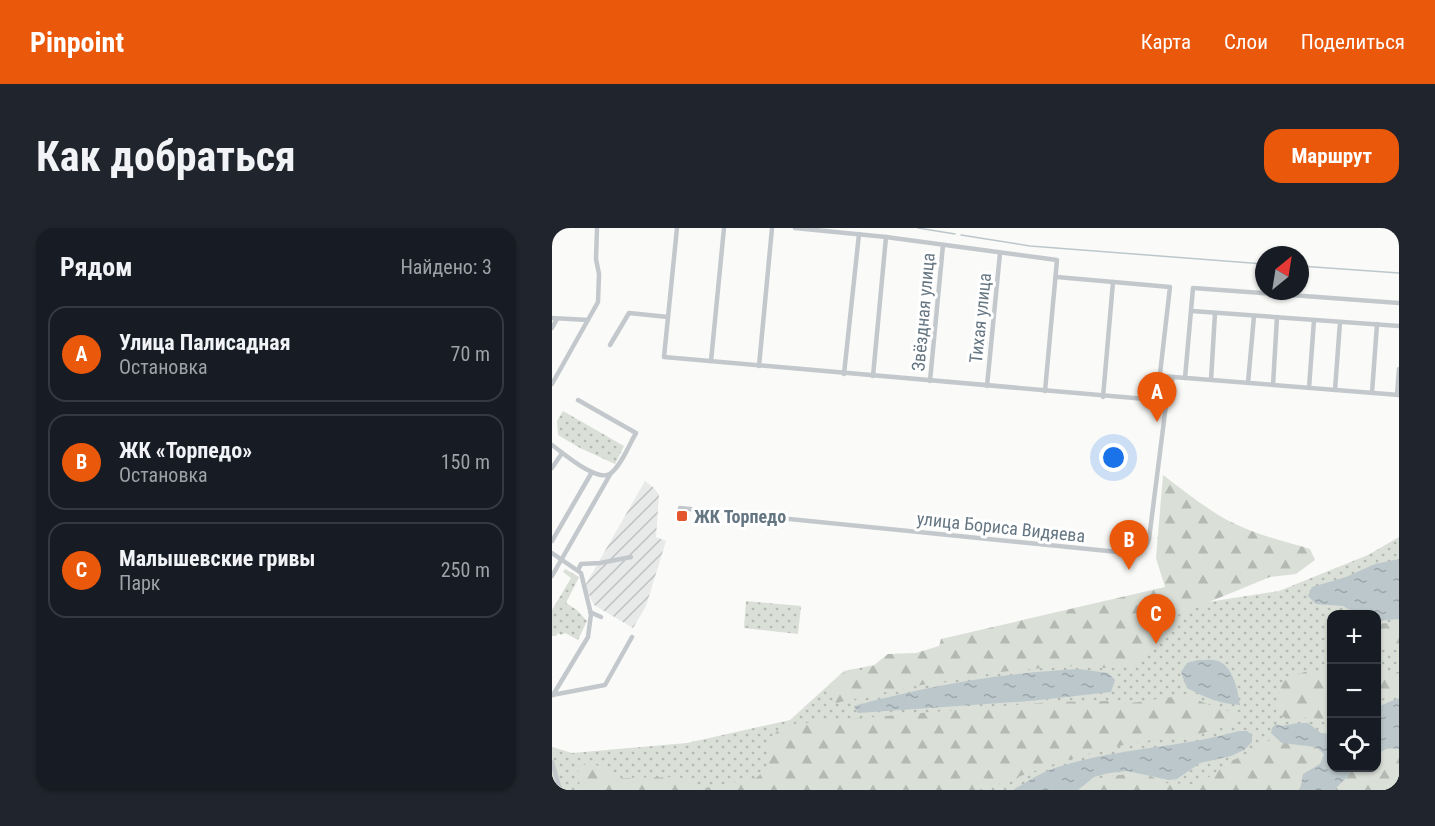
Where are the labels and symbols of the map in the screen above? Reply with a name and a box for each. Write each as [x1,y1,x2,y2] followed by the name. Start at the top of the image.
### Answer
[1255,246,1309,300] north arrow
[907,252,939,372] street label: Звёздная улица
[965,272,995,364] street label: Тихая улица
[1138,372,1176,422] pin: A
[1099,443,1128,472] your location
[694,506,786,527] place label: ЖК Торпедо
[916,508,1086,546] street label: улица Бориса Видяева
[675,509,689,523] marker: ЖК Торпедо
[1110,520,1148,570] pin: B
[1136,594,1176,644] pin: C

